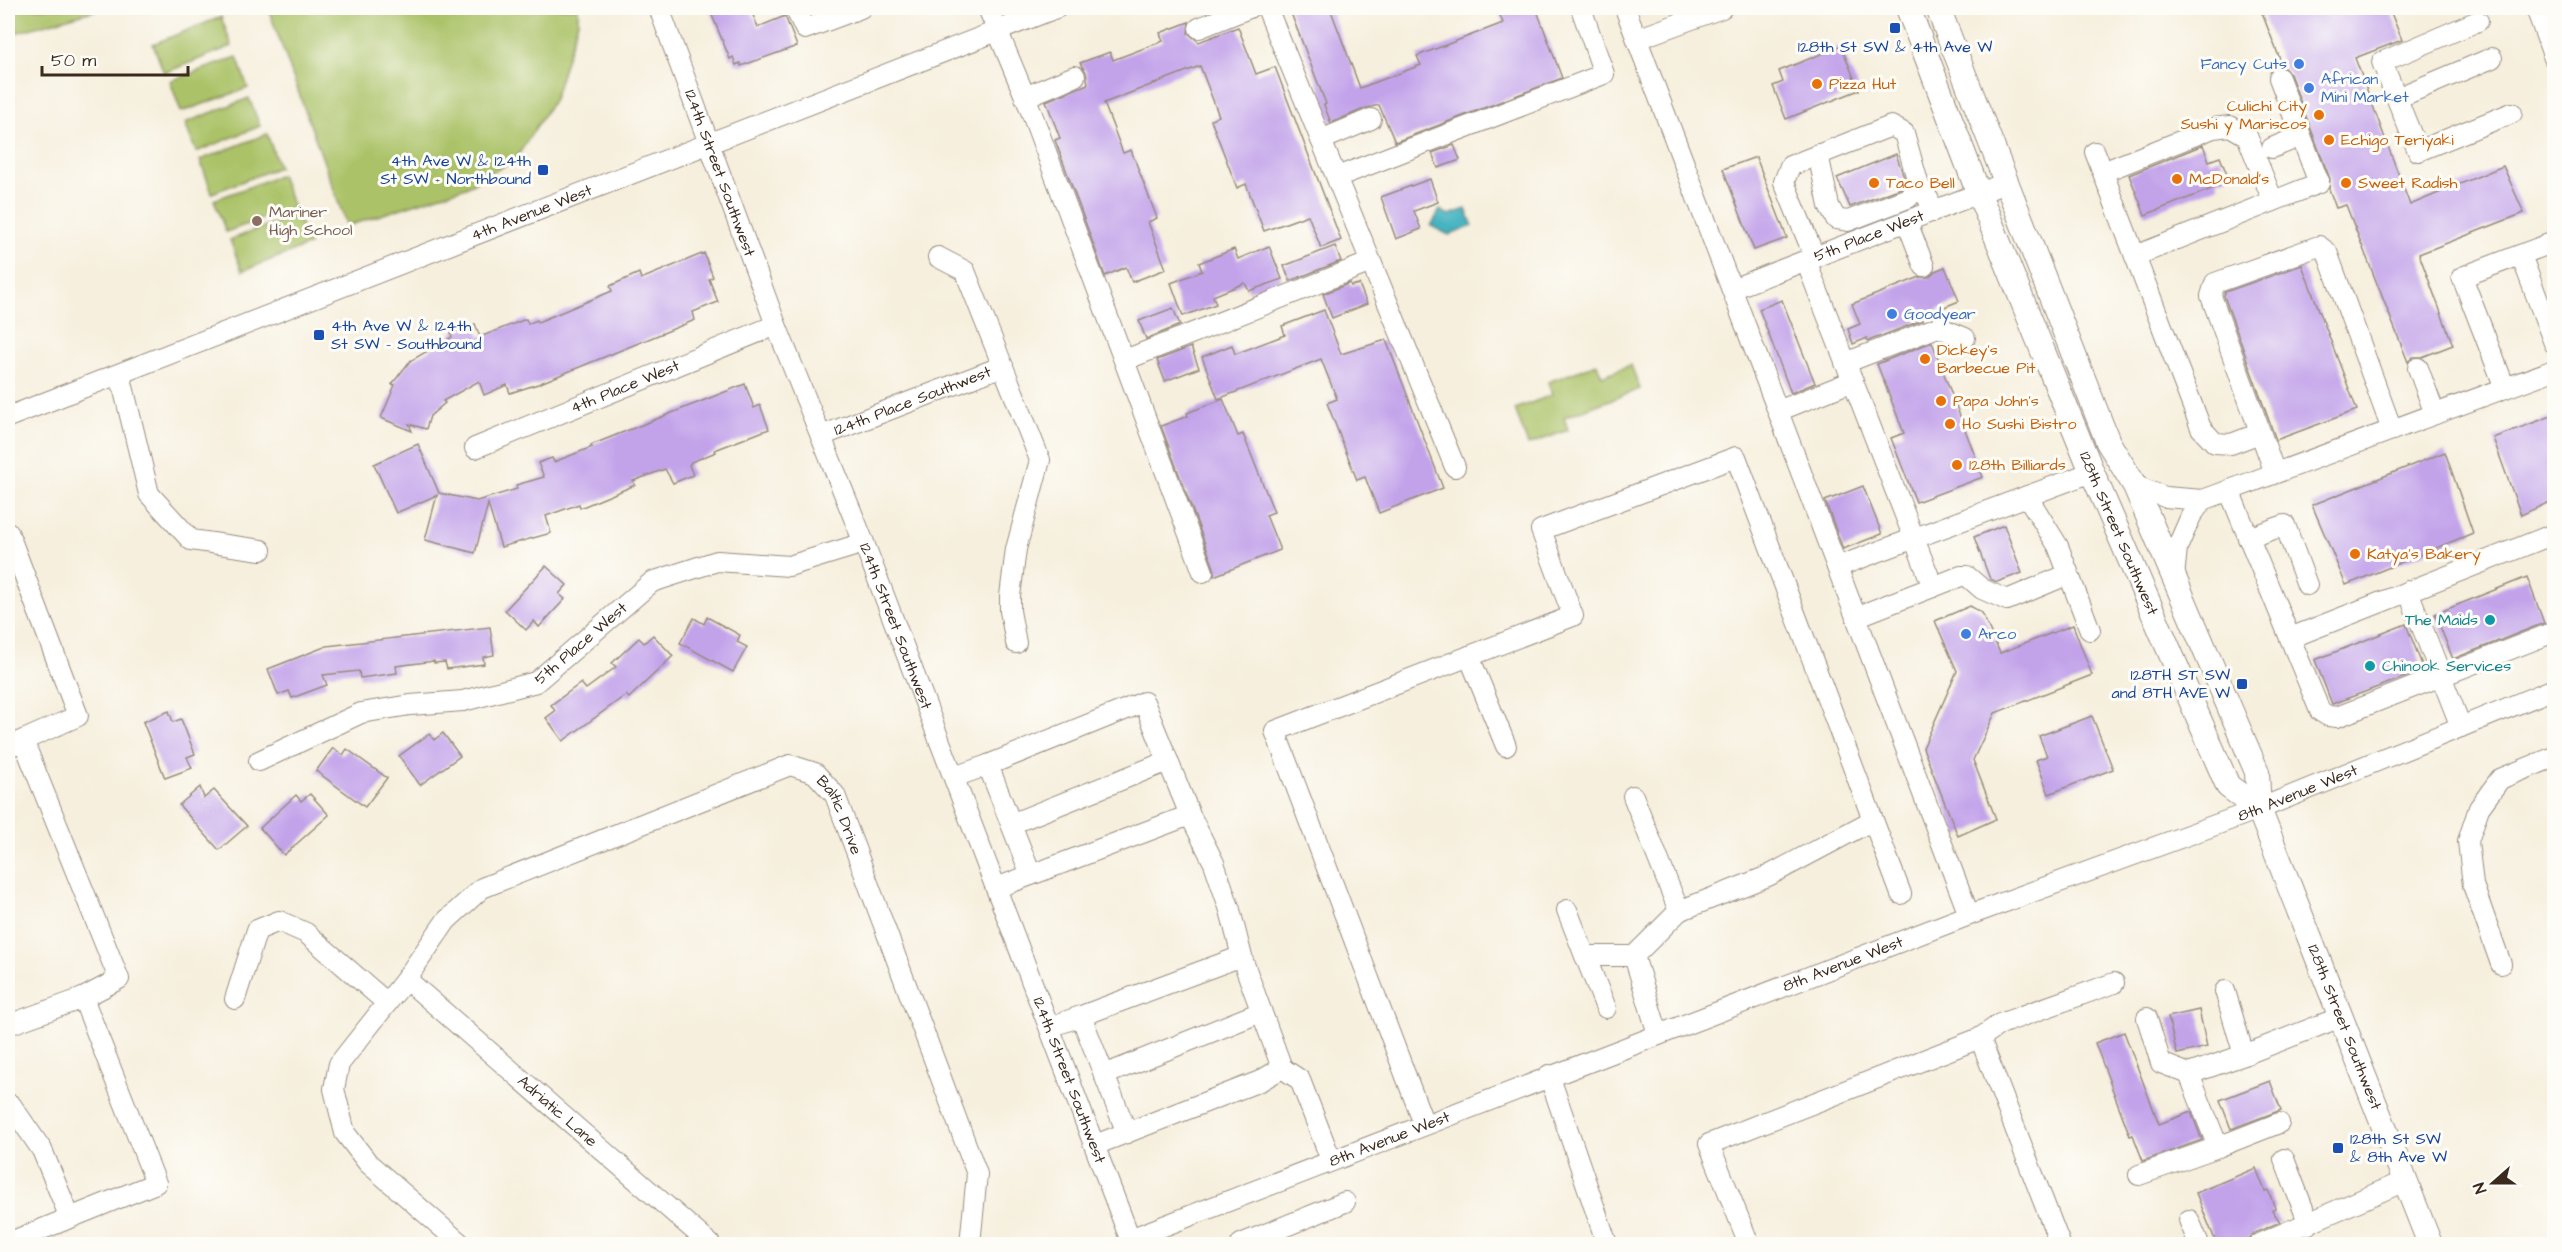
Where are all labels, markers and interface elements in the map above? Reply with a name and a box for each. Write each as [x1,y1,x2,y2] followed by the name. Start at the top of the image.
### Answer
[1888,21,1902,35] marker: 128th St SW & 4th Ave W
[1798,36,1992,58] place label: 128th St SW & 4th Ave W
[42,39,188,77] scale bar
[51,48,96,73] text: 50 m
[2201,53,2287,76] place label: Fancy Cuts
[2292,57,2306,71] marker: Fancy Cuts
[2321,68,2409,108] place label: African Mini Market
[1829,73,1897,95] place label: Pizza Hut
[1810,77,1824,91] marker: Pizza Hut
[2302,81,2316,95] marker: African Mini Market
[679,86,761,260] street label: 124th Street Southwest
[2181,95,2307,136] place label: Culichi City Sushi y Mariscos
[2312,108,2326,122] marker: Culichi City Sushi y Mariscos
[2341,129,2454,152] place label: Echigo Teriyaki
[2322,133,2336,147] marker: Echigo Teriyaki
[380,150,531,190] place label: 4th Ave W & 124th St SW - Northbound
[536,163,550,177] marker: 4th Ave W & 124th St SW - Northbound
[2189,168,2269,190] place label: McDonald's
[1886,172,1955,194] place label: Taco Bell
[2170,172,2184,186] marker: McDonald's
[2358,172,2458,194] place label: Sweet Radish
[1867,176,1881,190] marker: Taco Bell
[2339,176,2353,190] marker: Sweet Radish
[468,179,596,246] street label: 4th Avenue West
[269,201,353,242] place label: Mariner High School
[1811,204,1928,267] street label: 5th Place West
[250,214,264,228] marker: Mariner High School
[1904,303,1976,326] place label: Goodyear
[1885,307,1899,321] marker: Goodyear
[331,315,481,355] place label: 4th Ave W & 124th St SW - Southbound
[312,328,326,342] marker: 4th Ave W & 124th St SW - Southbound
[1937,339,2036,379] place label: Dickey's Barbecue Pit
[1918,352,1932,366] marker: Dickey's Barbecue Pit
[567,354,683,419] street label: 4th Place West
[831,360,995,441] street label: 124th Place Southwest
[1953,390,2039,412] place label: Papa John's
[1934,394,1948,408] marker: Papa John's
[1962,413,2076,435] place label: Ho Sushi Bistro
[1943,417,1957,431] marker: Ho Sushi Bistro
[2074,448,2164,619] street label: 128th Street Southwest
[1969,454,2066,476] place label: 128th Billiards
[1950,458,1964,472] marker: 128th Billiards
[854,540,938,713] street label: 124th Street Southwest
[2367,543,2481,566] place label: Katya's Bakery
[2348,547,2362,561] marker: Katya's Bakery
[529,597,632,690] street label: 5th Place West
[2405,609,2478,631] place label: The Maids
[2483,613,2497,627] marker: The Maids
[1978,623,2016,645] place label: Arco
[1959,627,1973,641] marker: Arco
[2382,655,2511,677] place label: Chinook Services
[2363,659,2377,673] marker: Chinook Services
[2112,664,2230,704] place label: 128TH ST SW and 8TH AVE W
[2235,677,2249,691] marker: 128TH ST SW and 8TH AVE W
[2235,759,2362,827] street label: 8th Avenue West
[811,770,867,858] street label: Baltic Drive
[1779,930,1907,997] street label: 8th Avenue West
[2302,941,2387,1113] street label: 128th Street Southwest
[1028,994,1111,1167] street label: 124th Street Southwest
[513,1070,602,1152] street label: Adriatic Lane
[1326,1105,1453,1172] street label: 8th Avenue West
[2350,1128,2447,1168] place label: 128th St SW & 8th Ave W
[2331,1141,2345,1155] marker: 128th St SW & 8th Ave W
[2463,1153,2523,1213] north arrow
[2468,1179,2492,1197] text: N

